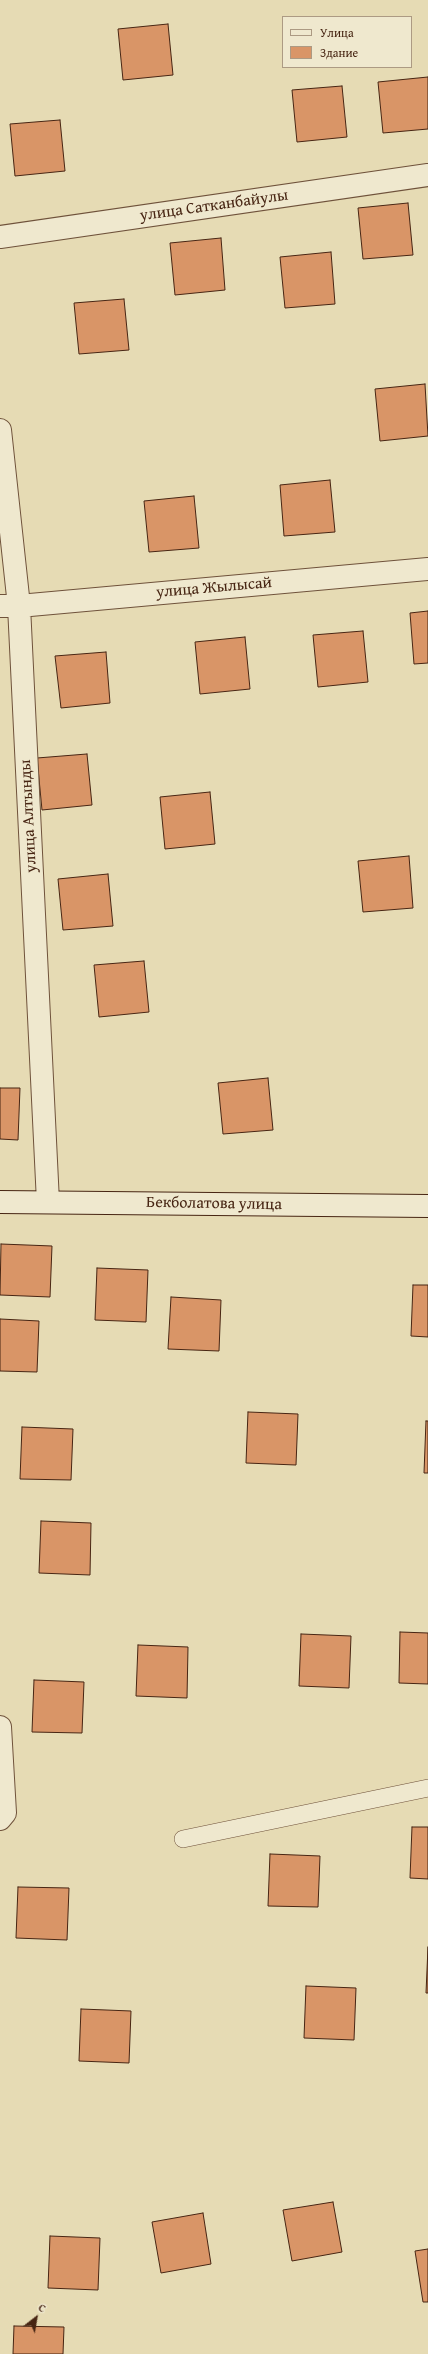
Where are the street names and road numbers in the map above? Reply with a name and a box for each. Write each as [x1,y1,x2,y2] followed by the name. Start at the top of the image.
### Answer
[139,186,289,226] street label: улица Сатканбайулы
[155,573,273,603] street label: улица Жылысай
[16,759,42,873] street label: улица Алтынды
[146,1193,282,1215] street label: Бекболатова улица

